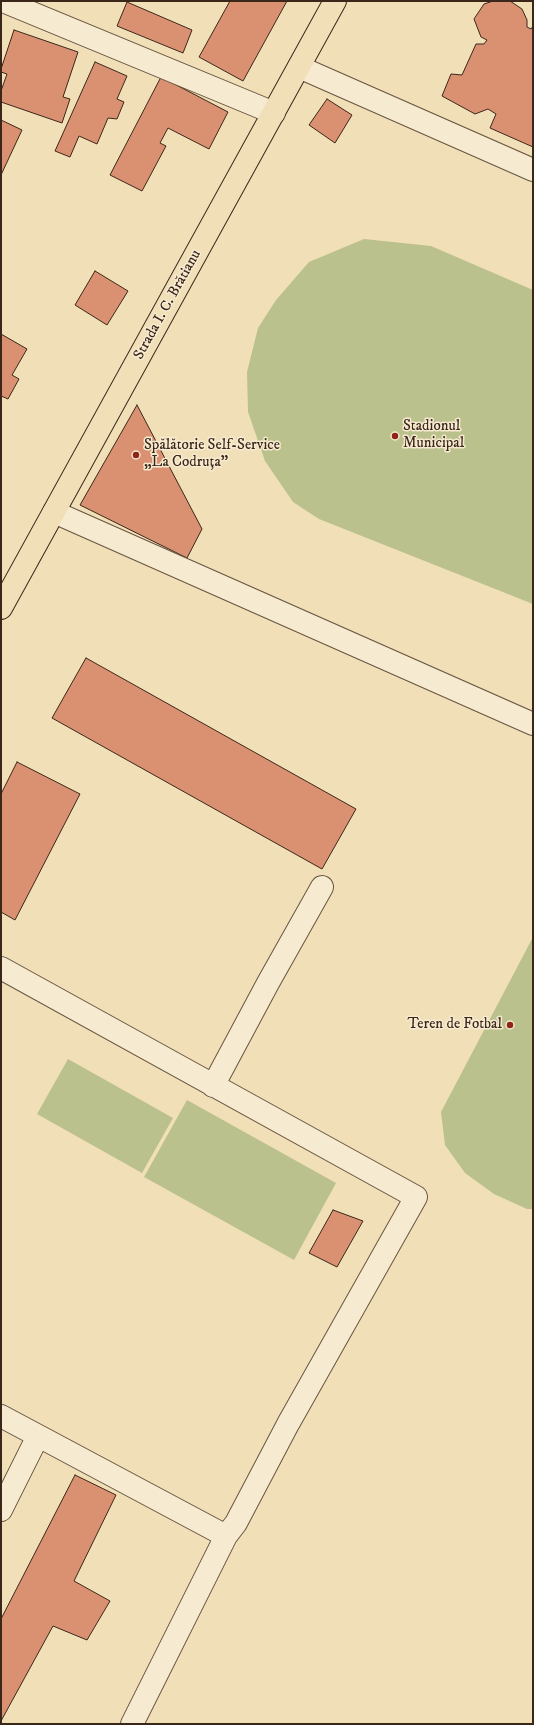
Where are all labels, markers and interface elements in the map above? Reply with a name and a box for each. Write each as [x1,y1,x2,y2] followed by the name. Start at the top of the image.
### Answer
[130,247,206,363] street label: Strada I. C. Brătianu
[403,418,464,453] place label: Stadionul Municipal
[390,431,400,441] marker: Stadionul Municipal
[144,437,280,472] place label: Spălătorie Self-Service „La Codruța”
[131,450,141,460] marker: Spălătorie Self-Service „La Codruța”
[407,1016,502,1034] place label: Teren de Fotbal
[505,1020,515,1030] marker: Teren de Fotbal

